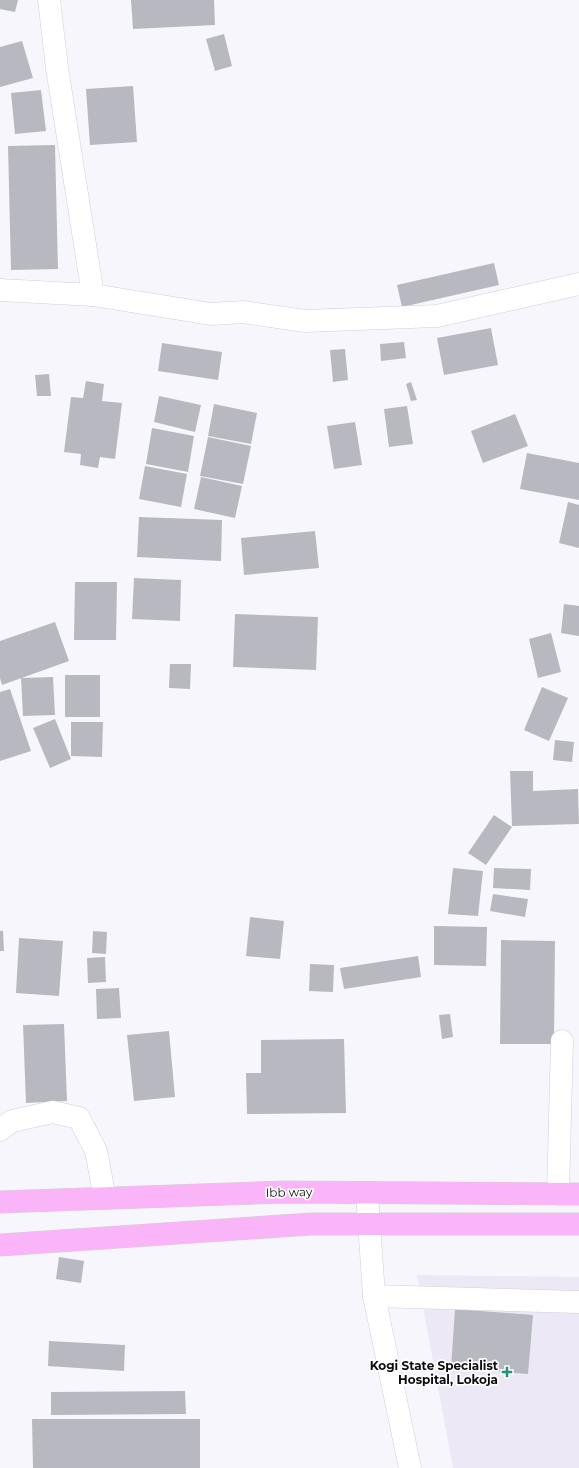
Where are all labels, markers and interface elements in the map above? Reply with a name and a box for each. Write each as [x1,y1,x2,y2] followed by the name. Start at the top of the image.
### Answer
[266,1184,313,1200] street label: Ibb way
[370,1358,499,1387] place label: Kogi State Specialist Hospital, Lokoja
[501,1366,513,1378] marker: Kogi State Specialist Hospital, Lokoja

